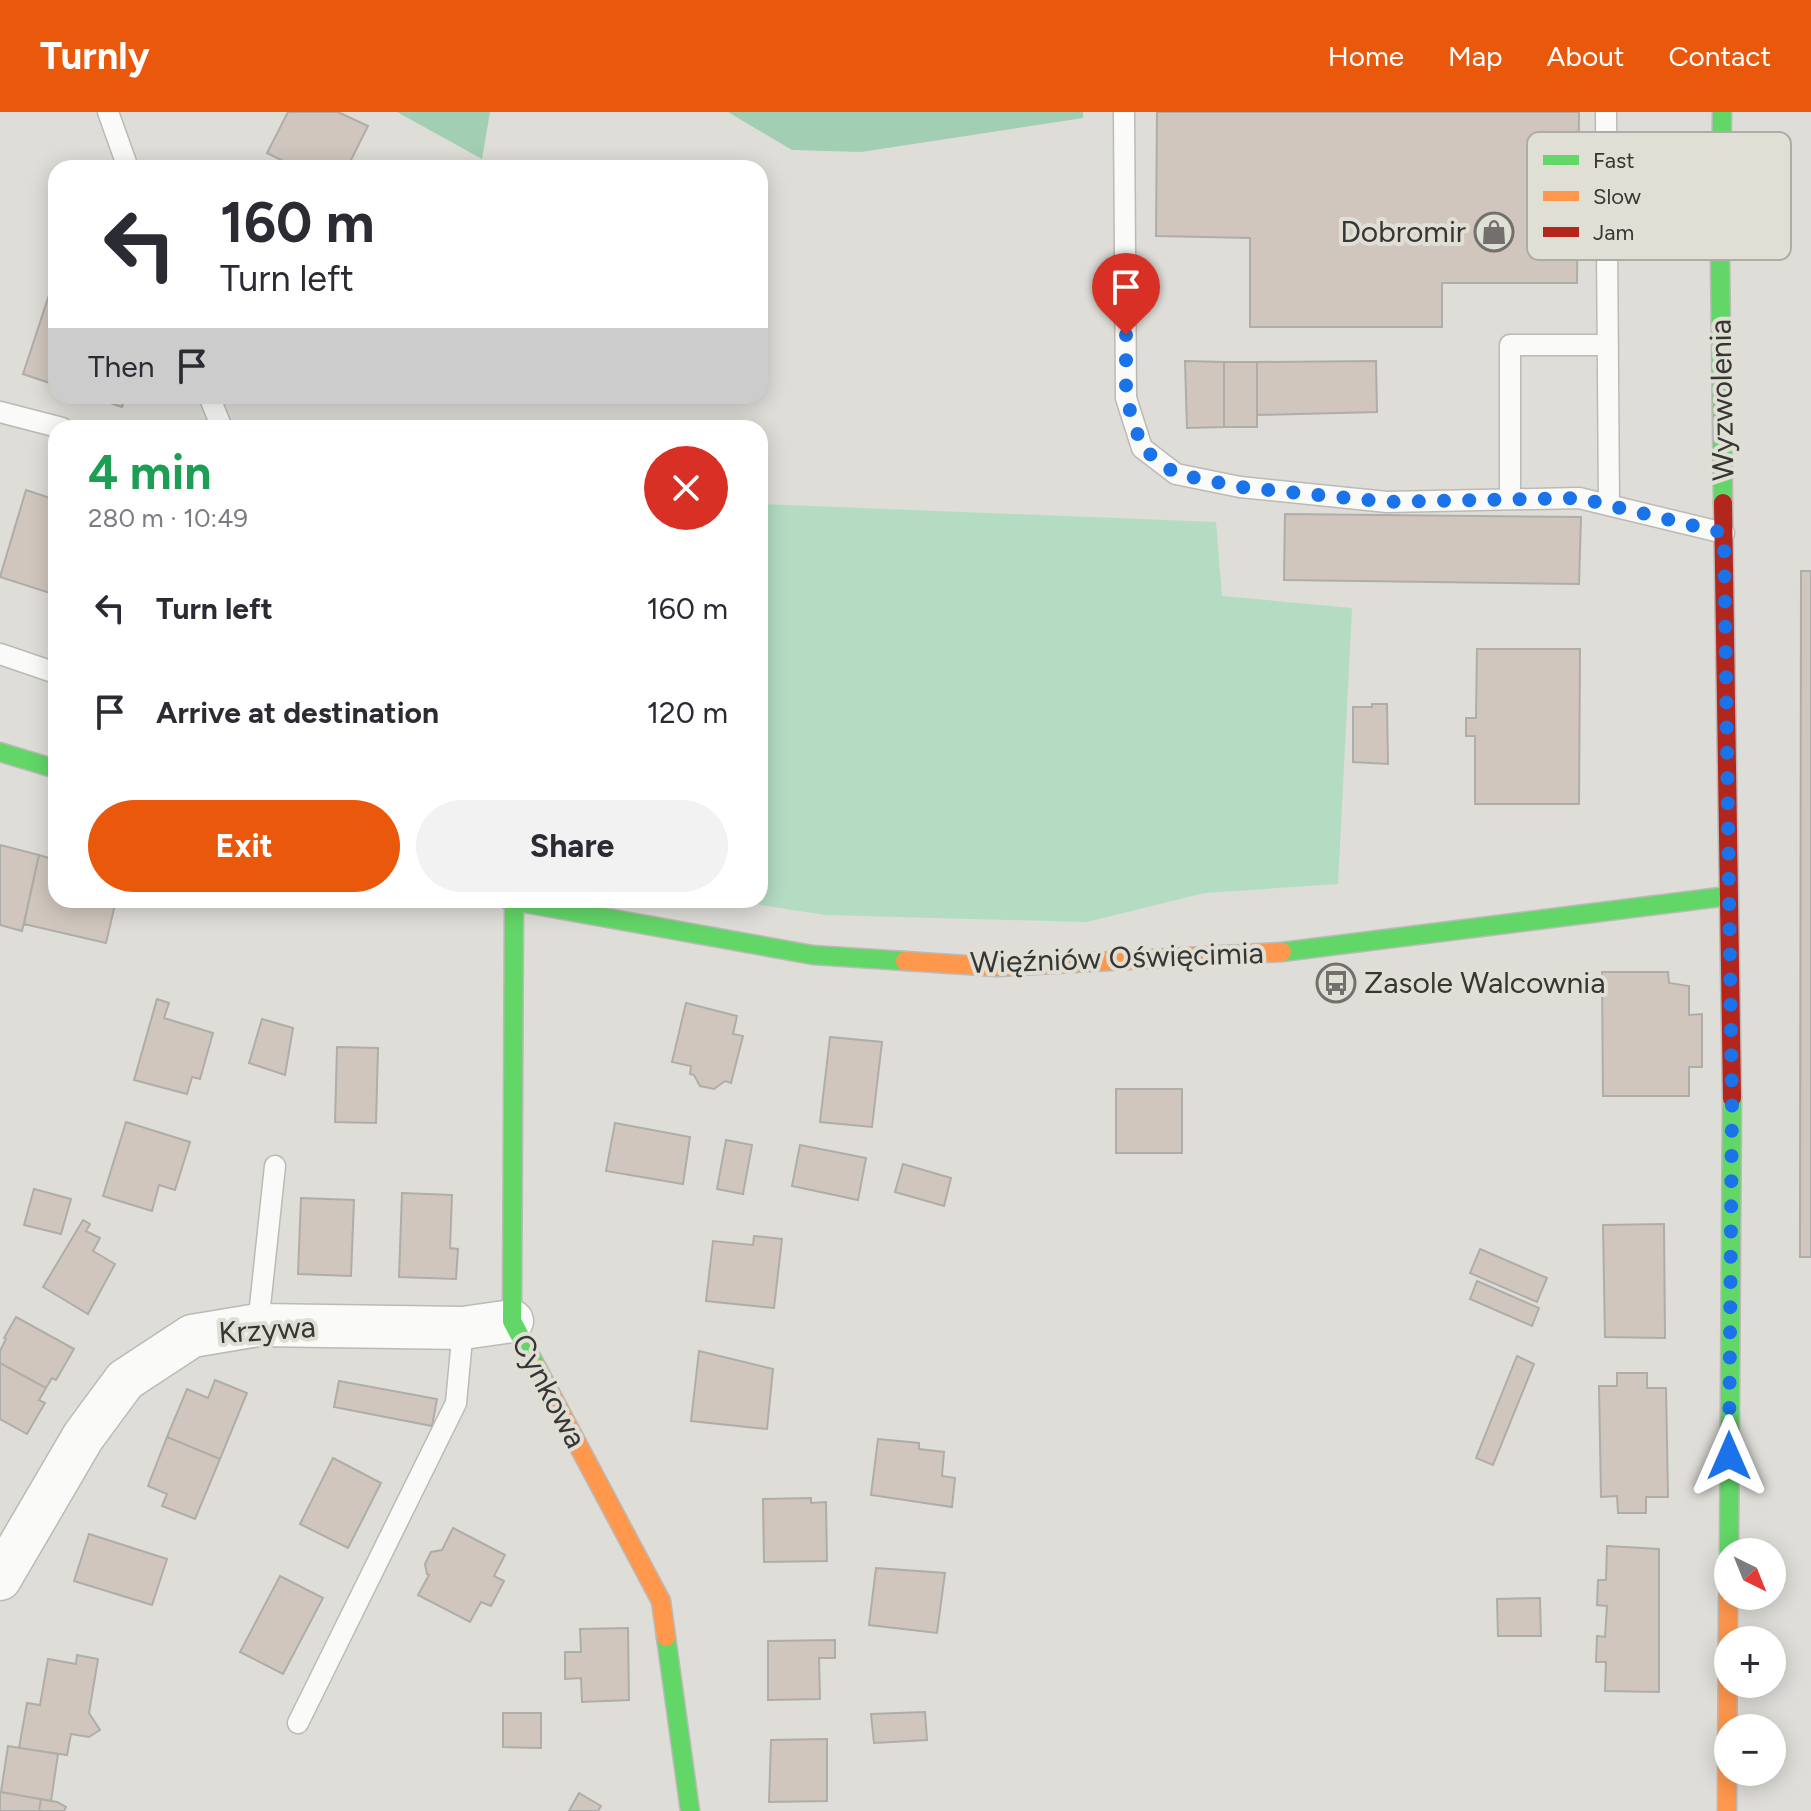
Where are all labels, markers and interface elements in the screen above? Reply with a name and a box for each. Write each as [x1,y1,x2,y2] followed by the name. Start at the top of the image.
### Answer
[40,33,150,79] text: Turnly
[1328,39,1404,73] text: Home
[1448,39,1503,73] text: Map
[1547,39,1624,73] text: About
[1668,39,1771,73] text: Contact
[1527,132,1791,260] legend
[1593,147,1635,174] text: Fast
[1593,183,1642,210] text: Slow
[220,189,375,256] text: 160 m
[88,192,192,296] icon: left
[1473,211,1515,253] shop icon: Dobromir
[1340,213,1466,250] place label: Dobromir
[1593,219,1634,246] text: Jam
[1092,253,1160,335] pin
[220,257,354,300] text: Turn left
[1104,265,1148,309] icon: arrive
[1702,319,1741,481] street label: Wyzwolenia
[170,344,214,388] icon: arrive
[88,348,154,385] text: Then
[88,443,212,501] text: 4 min
[644,446,728,530] button: close
[88,502,248,534] text: 280 m · 10:49
[88,586,132,630] icon: left
[156,590,273,627] text: Turn left
[646,590,728,627] text: 160 m
[88,690,132,734] icon: arrive
[156,694,439,731] text: Arrive at destination
[647,694,728,731] text: 120 m
[88,800,400,892] button: Exit
[416,800,728,892] button: Share
[970,934,1264,981] street label: Więźniów Oświęcimia
[1315,962,1357,1004] bus stop icon: Zasole Walcownia
[1364,964,1606,1001] place label: Zasole Walcownia
[217,1308,317,1351] street label: Krzywa
[504,1327,595,1454] street label: Cynkowa
[1687,1414,1771,1498] position arrow
[1714,1538,1786,1610] north arrow
[1714,1538,1786,1786] map controls
[1714,1626,1786,1698] button: +
[1714,1714,1786,1786] button: −

